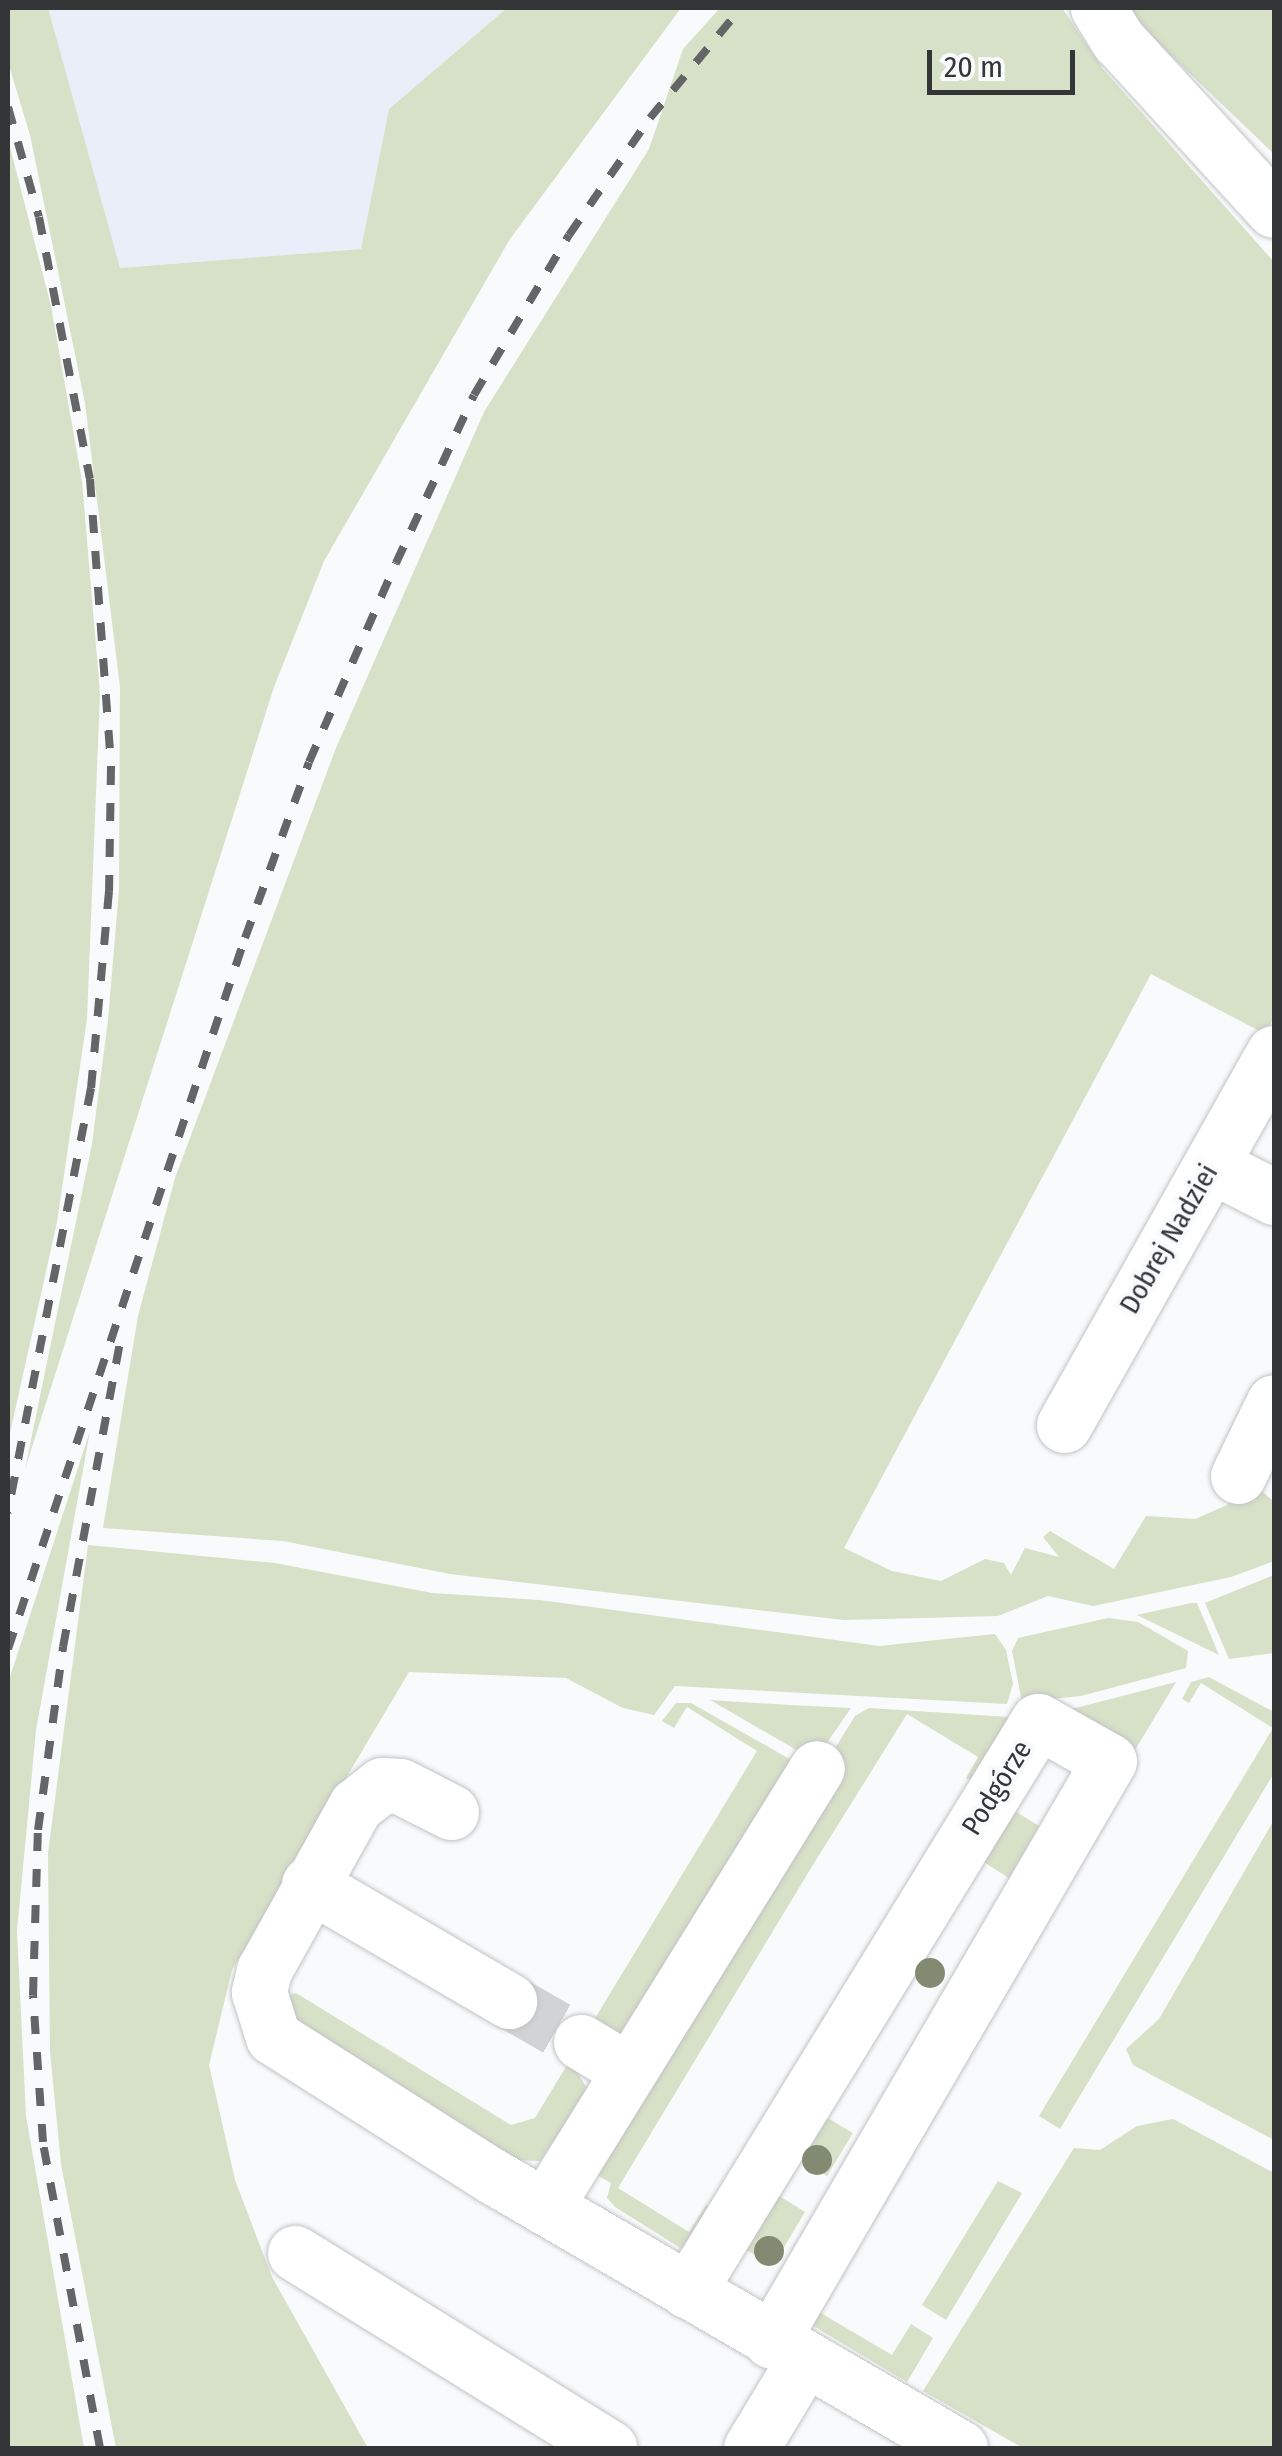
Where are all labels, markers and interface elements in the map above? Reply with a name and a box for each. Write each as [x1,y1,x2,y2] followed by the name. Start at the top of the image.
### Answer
[932,30,1080,92] scale bar
[944,49,1003,85] text: 20 m
[1113,1158,1225,1320] street label: Dobrej Nadziei
[955,1735,1039,1841] street label: Podgórze

